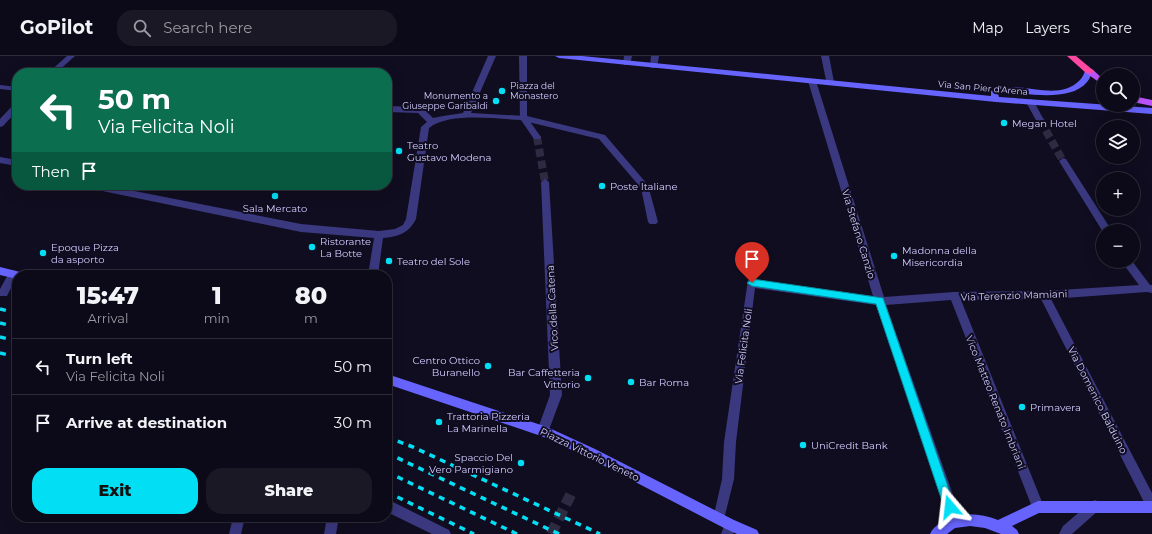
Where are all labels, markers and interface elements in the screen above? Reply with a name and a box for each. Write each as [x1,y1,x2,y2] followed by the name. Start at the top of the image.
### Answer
[117,10,397,46] search box
[20,16,93,39] text: GoPilot
[131,17,153,39] icon: search
[163,18,252,37] text: Search here
[972,19,1003,37] text: Map
[1025,19,1070,37] text: Layers
[1092,19,1132,37] text: Share
[1096,68,1140,268] map controls
[1096,68,1140,112] button: search
[938,78,1028,97] street label: Via San Pier d'Arena
[510,80,558,101] place label: Piazza del Monastero
[98,82,171,116] text: 50 m
[32,84,84,136] icon: left
[497,86,507,96] marker: Piazza del Monastero
[402,90,488,111] place label: Monumento a Giuseppe Garibaldi
[491,96,501,106] marker: Monumento a Giuseppe Garibaldi
[98,116,235,138] text: Via Felicita Noli
[1012,117,1077,130] place label: Megan Hotel
[999,118,1009,128] marker: Megan Hotel
[1096,120,1140,164] button: layers
[407,139,491,164] place label: Teatro Gustavo Modena
[394,146,404,156] marker: Teatro Gustavo Modena
[78,160,100,182] icon: arrive
[32,162,70,181] text: Then
[1096,172,1140,216] button: +
[610,180,678,193] place label: Poste Italiane
[597,181,607,191] marker: Poste Italiane
[839,188,878,280] street label: Via Stefano Canzio
[270,191,280,201] marker: Sala Mercato
[243,202,307,215] place label: Sala Mercato
[1096,224,1140,268] button: −
[320,235,371,260] place label: Ristorante La Botte
[51,241,119,266] place label: Epoque Pizza da asporto
[307,242,317,252] marker: Ristorante La Botte
[735,242,769,283] pin
[902,244,977,269] place label: Madonna della Misericordia
[38,248,48,258] marker: Epoque Pizza da asporto
[741,248,763,270] icon: arrive
[889,251,899,261] marker: Madonna della Misericordia
[397,255,470,268] place label: Teatro del Sole
[384,256,394,266] marker: Teatro del Sole
[544,265,561,351] street label: Vico della Catena
[77,281,139,310] text: 15:47
[212,281,222,310] text: 1
[295,281,327,310] text: 80
[960,287,1068,304] street label: Via Terenzio Mamiani
[732,308,755,385] street label: Via Felicita Noli
[87,310,128,326] text: Arrival
[204,310,230,326] text: min
[304,310,318,326] text: m
[963,333,1028,471] street label: Vico Matteo Renato Imbriani
[1065,345,1130,456] street label: Via Domenico Balduino
[66,349,133,368] text: Turn left
[413,354,480,379] place label: Centro Ottico Buranello
[32,356,54,378] icon: left
[334,357,372,376] text: 50 m
[483,361,493,371] marker: Centro Ottico Buranello
[508,366,580,391] place label: Bar Caffetteria Vittorio
[66,368,165,384] text: Via Felicita Noli
[583,373,593,383] marker: Bar Caffetteria Vittorio
[639,376,689,389] place label: Bar Roma
[626,377,636,387] marker: Bar Roma
[1030,401,1081,414] place label: Primavera
[1017,402,1027,412] marker: Primavera
[447,410,530,435] place label: Trattoria Pizzeria La Marinella
[32,412,54,434] icon: arrive
[66,413,227,432] text: Arrive at destination
[334,413,372,432] text: 30 m
[434,417,444,427] marker: Trattoria Pizzeria La Marinella
[538,425,642,484] street label: Piazza Vittorio Veneto
[811,439,888,452] place label: UniCredit Bank
[798,440,808,450] marker: UniCredit Bank
[429,451,513,476] place label: Spaccio Del Vero Parmigiano
[516,458,526,468] marker: Spaccio Del Vero Parmigiano
[32,468,198,514] button: Exit
[206,468,372,514] button: Share
[929,486,971,528] position arrow

